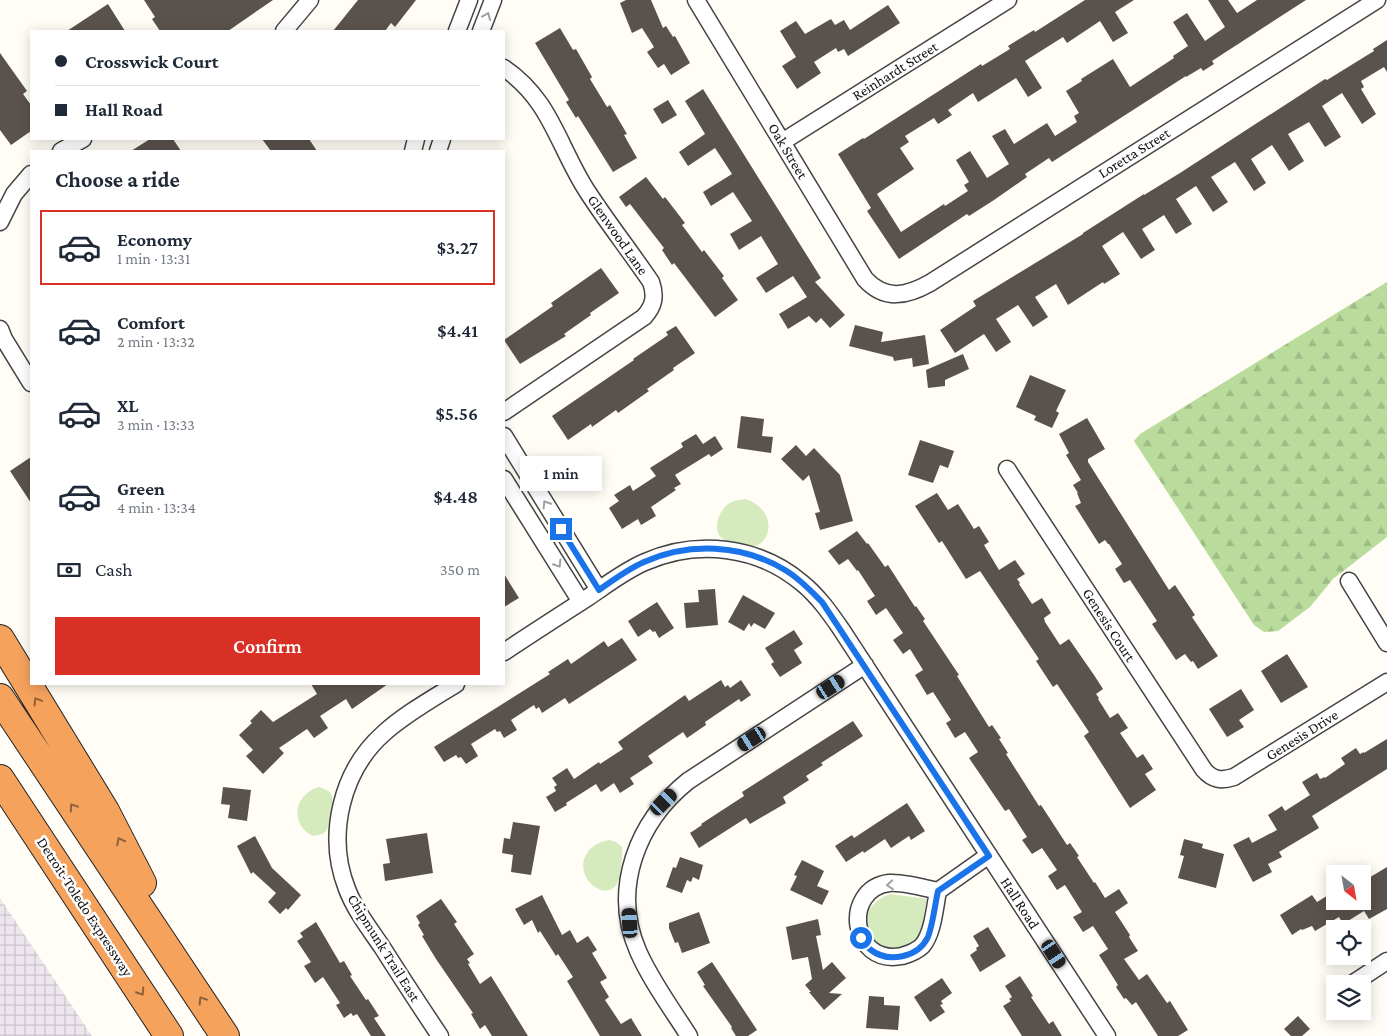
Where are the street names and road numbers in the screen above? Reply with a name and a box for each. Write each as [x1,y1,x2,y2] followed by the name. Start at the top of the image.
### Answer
[849,38,941,104] street label: Reinhardt Street
[765,120,811,183] street label: Oak Street
[1095,124,1174,181] street label: Loretta Street
[585,192,652,278] street label: Glenwood Lane
[1079,586,1139,665] street label: Genesis Court
[1263,706,1341,763] street label: Genesis Drive
[33,834,136,980] street label: Detroit-Toledo Expressway
[998,874,1043,932] street label: Hall Road
[344,891,424,1006] street label: Chipmunk Trail East

